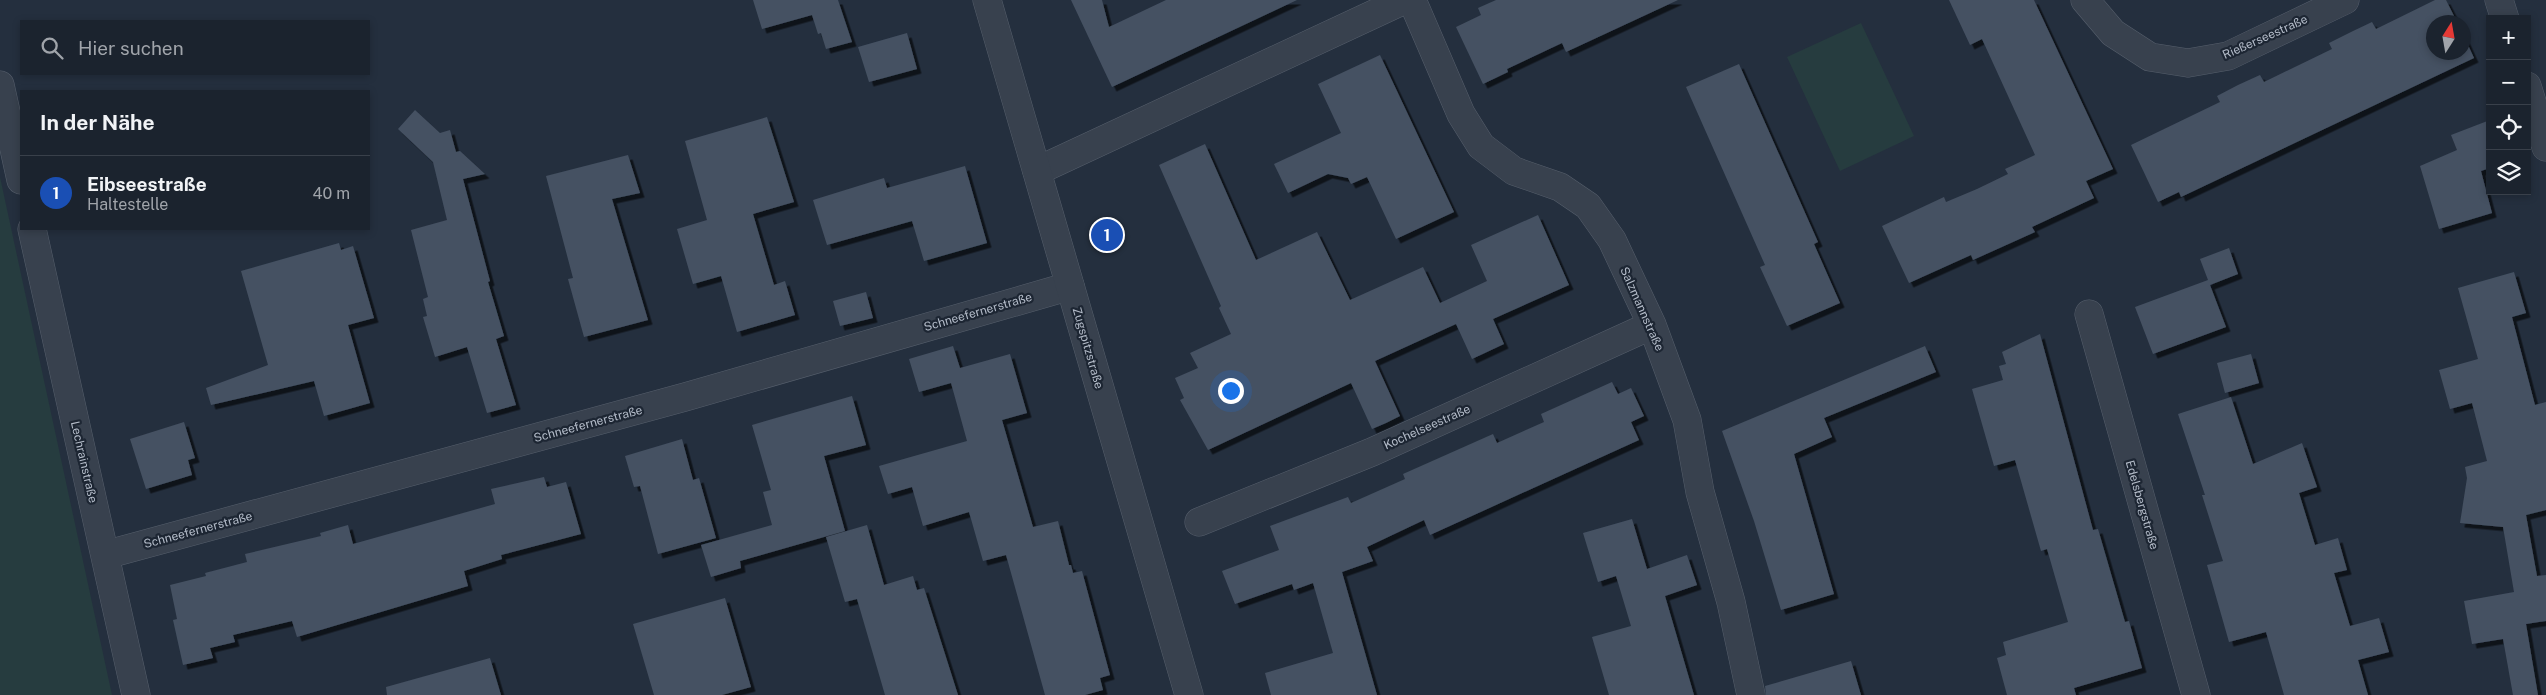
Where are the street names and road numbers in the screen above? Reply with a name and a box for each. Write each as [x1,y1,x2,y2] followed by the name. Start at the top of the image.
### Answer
[2220,12,2310,62] street label: Rießerseestraße
[1617,265,1667,353] street label: Salzmannstraße
[922,290,1034,334] street label: Schneefernerstraße
[1070,306,1106,390] street label: Zugspitzstraße
[1381,402,1473,452] street label: Kochelseestraße
[532,403,644,445] street label: Schneefernerstraße
[68,420,100,504] street label: Lechrainstraße
[2123,459,2161,551] street label: Edelsbergstraße
[142,509,254,551] street label: Schneefernerstraße

